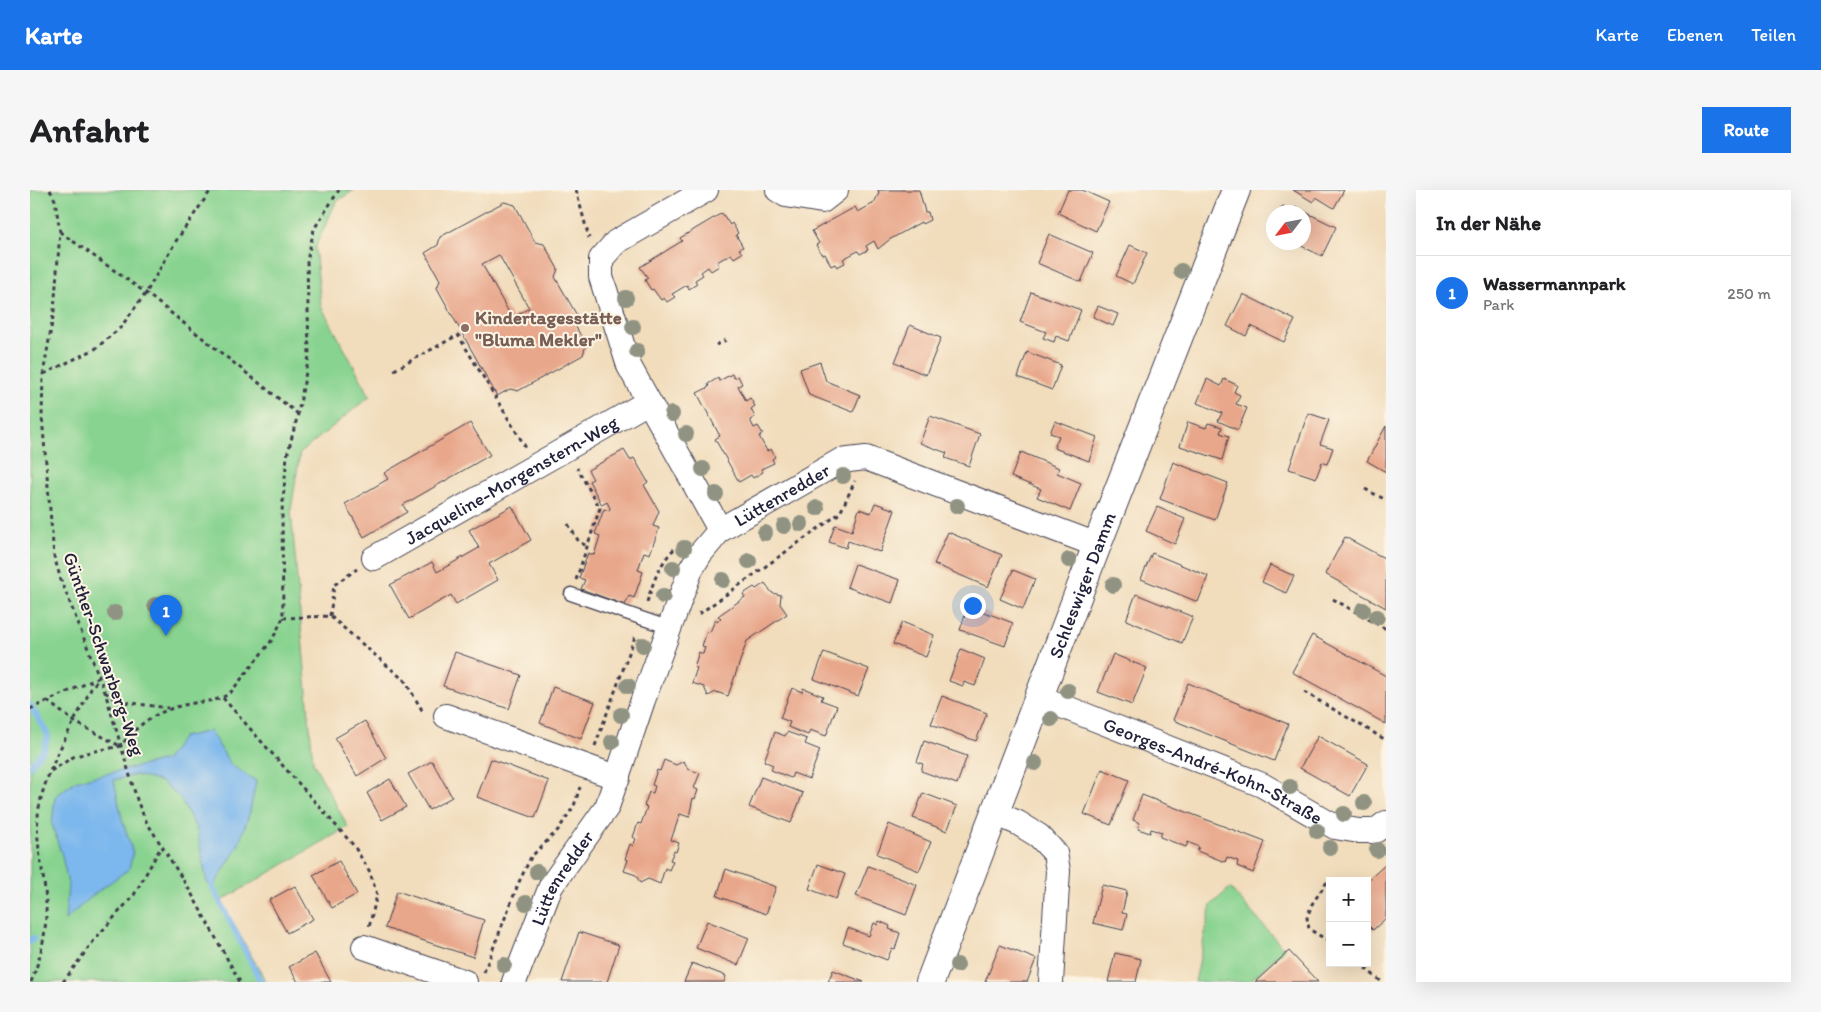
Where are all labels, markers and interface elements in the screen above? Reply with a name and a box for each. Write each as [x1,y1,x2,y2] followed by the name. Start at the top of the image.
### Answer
[25,21,83,50] text: Karte
[1596,24,1639,46] text: Karte
[1667,24,1723,46] text: Ebenen
[1751,24,1796,46] text: Teilen
[1702,107,1791,153] button: Route
[30,109,149,151] text: Anfahrt
[1266,205,1311,250] north arrow
[1436,210,1541,235] text: In der Nähe
[1483,272,1626,295] text: Wassermannpark
[1448,284,1456,303] text: 1
[1727,284,1771,303] text: 250 m
[1483,295,1514,314] text: Park
[475,306,622,351] place label: Kindertagesstätte "Bluma Mekler"
[459,322,471,334] marker: Kindertagesstätte "Bluma Mekler"
[401,410,622,549] street label: Jacqueline-Morgenstern-Weg
[730,458,834,531] street label: Lüttenredder
[1043,509,1120,661] street label: Schleswiger Damm
[58,549,150,759] street label: Günther-Schwarberg-Weg
[960,593,986,619] your location
[150,595,182,636] pin: 1
[1100,712,1327,829] street label: Georges-André-Kohn-Straße
[525,825,599,929] street label: Lüttenredder
[1326,877,1371,967] map controls
[1326,877,1371,922] button: +
[1326,922,1371,967] button: −

